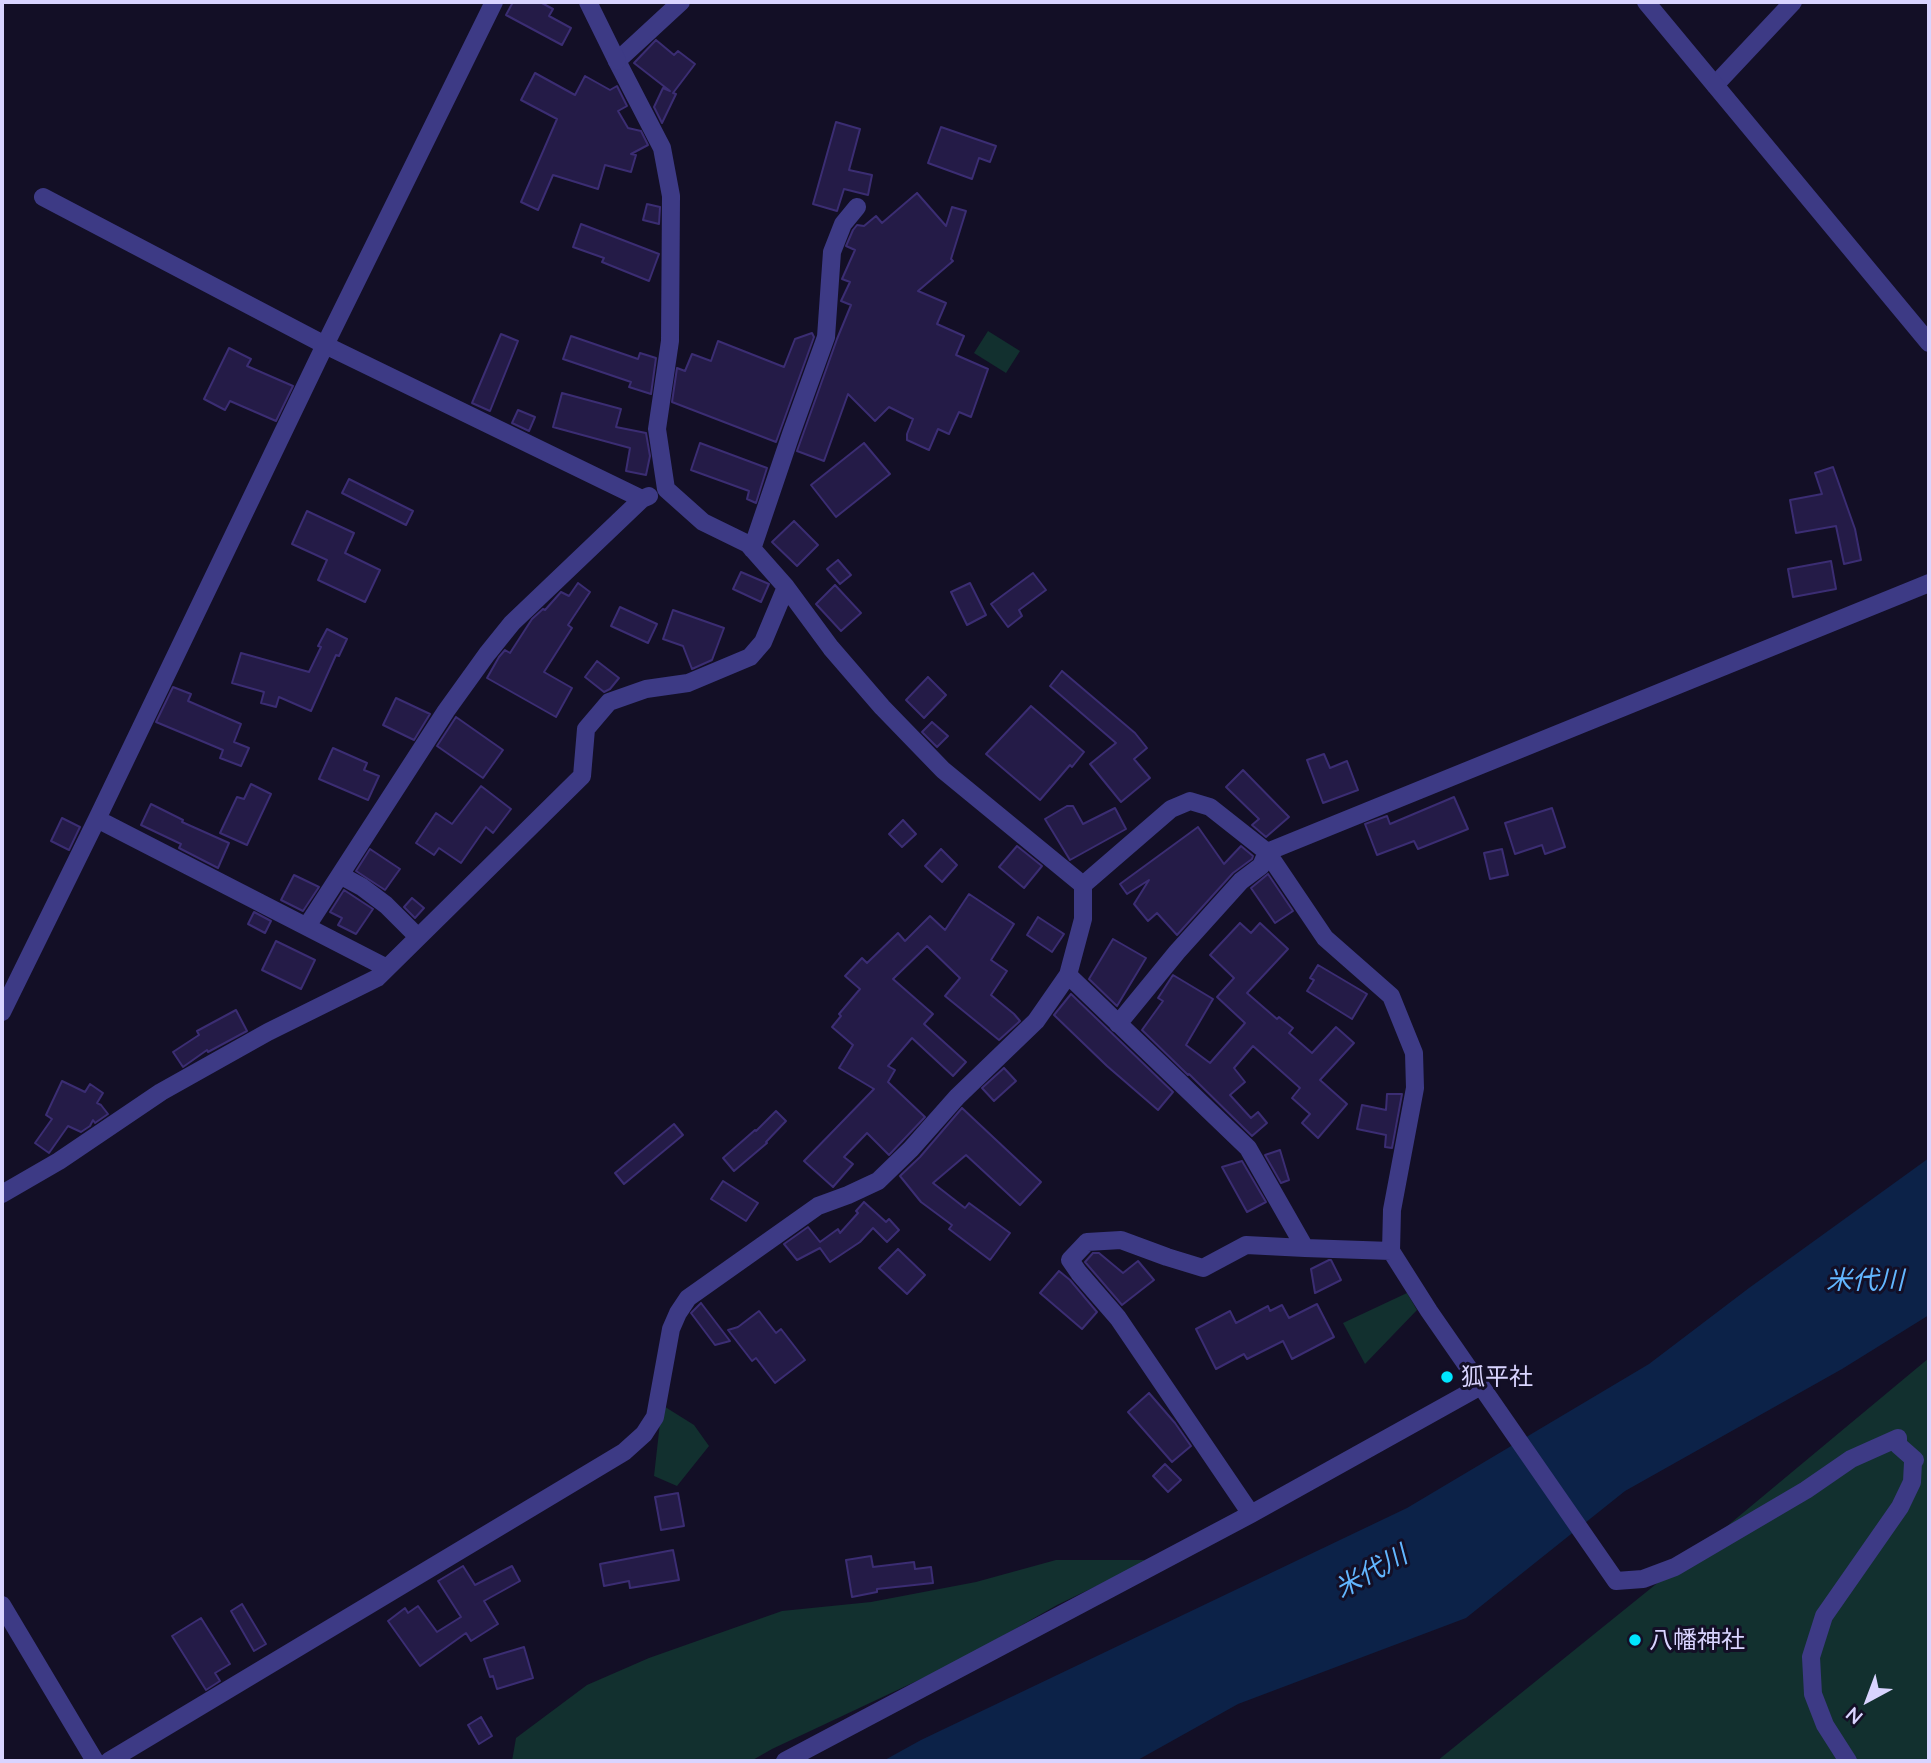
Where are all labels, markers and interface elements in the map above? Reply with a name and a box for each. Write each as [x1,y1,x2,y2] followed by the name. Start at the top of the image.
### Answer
[1826,1265,1904,1297] water label: 米代川
[1461,1363,1533,1391] place label: 狐平社
[1439,1369,1455,1385] marker: 狐平社
[1329,1539,1413,1605] water label: 米代川
[1649,1626,1745,1654] place label: 八幡神社
[1627,1632,1643,1648] marker: 八幡神社
[1833,1665,1903,1735] north arrow
[1841,1703,1867,1730] text: N

